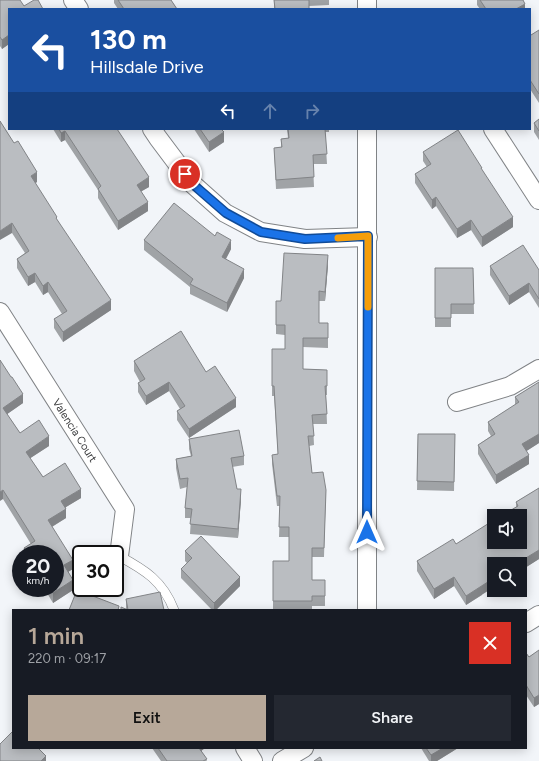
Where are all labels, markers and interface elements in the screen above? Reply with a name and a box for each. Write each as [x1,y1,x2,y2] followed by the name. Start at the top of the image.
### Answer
[90,22,167,56] text: 130 m
[24,24,76,76] icon: left
[90,56,204,78] text: Hillsdale Drive
[217,100,239,122] icon: left
[259,100,281,122] icon: ahead
[301,100,323,122] icon: right
[168,157,202,191] pin
[174,163,196,185] icon: arrive
[50,396,100,465] street label: Valencia Court
[487,509,527,597] map controls
[487,509,527,549] button: sound
[346,511,388,553] position arrow
[72,545,124,597] speed limit sign: 30
[26,554,50,578] text: 20
[487,557,527,597] button: search
[27,574,49,587] text: km/h
[28,621,84,650] text: 1 min
[469,622,511,664] button: close
[28,651,106,666] text: 220 m · 09:17
[28,695,266,741] button: Exit
[274,695,511,741] button: Share

